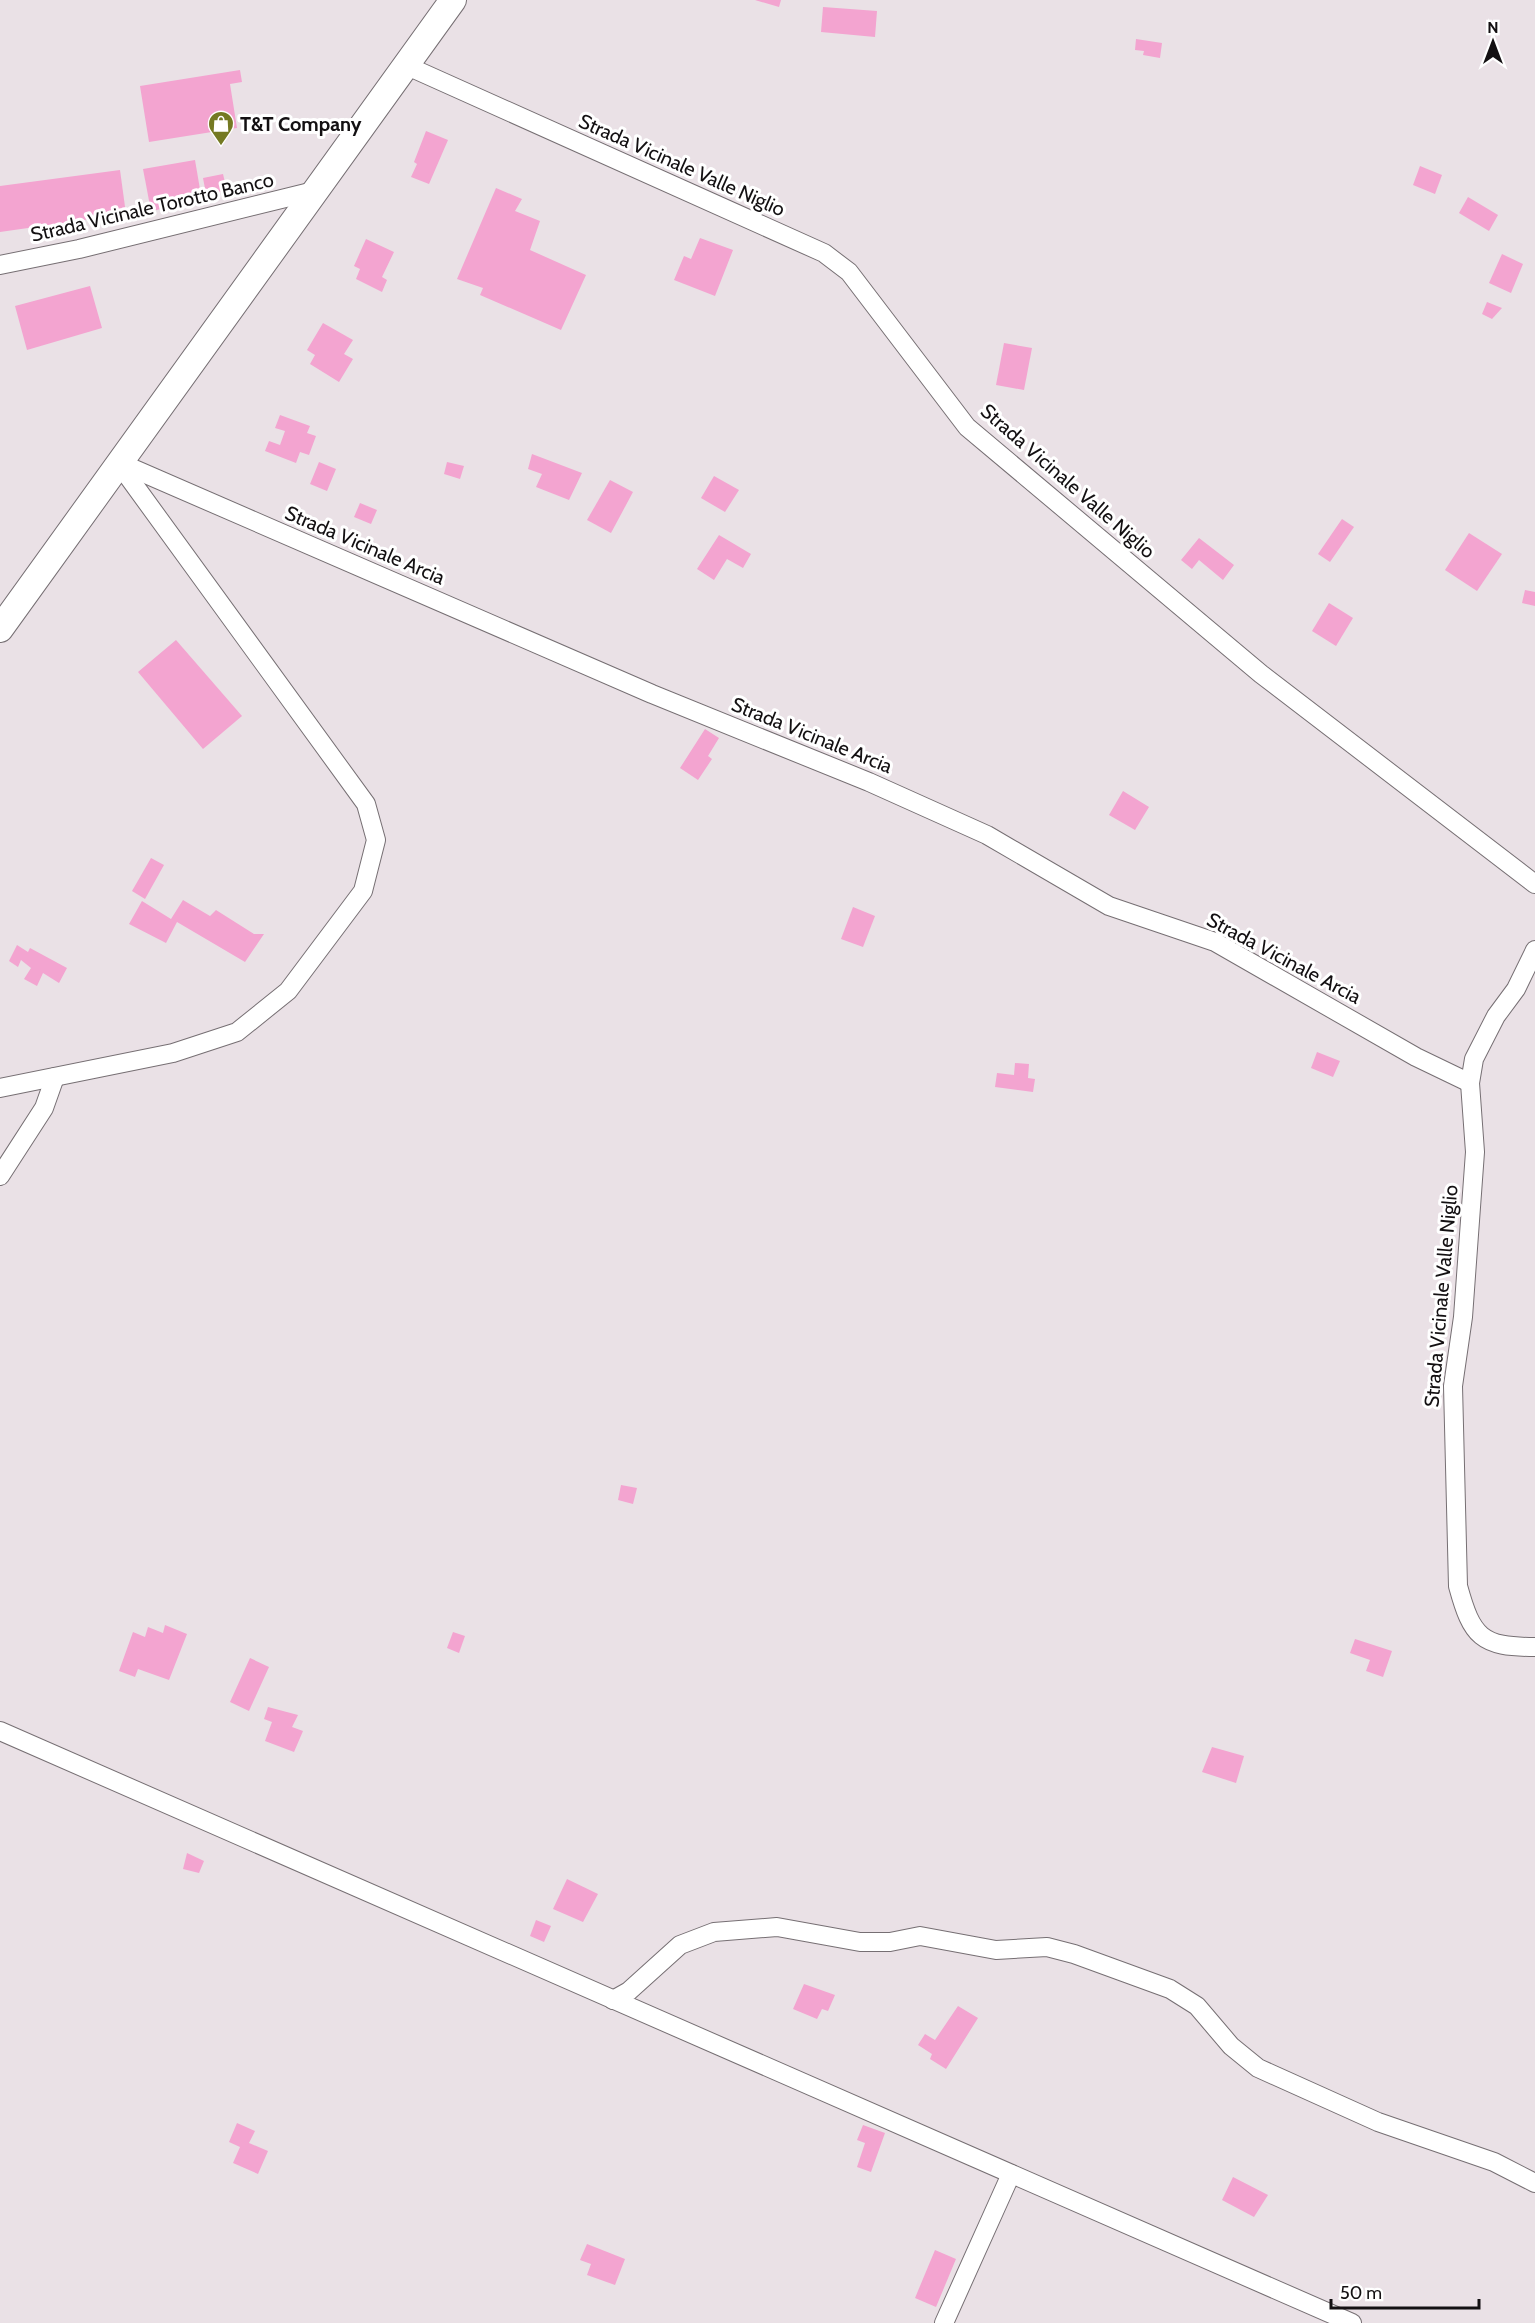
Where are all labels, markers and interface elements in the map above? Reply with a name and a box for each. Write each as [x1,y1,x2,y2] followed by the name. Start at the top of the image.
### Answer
[1463,12,1523,72] north arrow
[1487,18,1499,37] text: N
[206,109,236,147] shop icon: T&T Company
[575,109,789,221] street label: Strada Vicinale Valle Niglio
[240,112,362,136] place label: T&T Company
[28,167,276,247] street label: Strada Vicinale Torotto Banco
[976,399,1160,563] street label: Strada Vicinale Valle Niglio
[282,501,449,590] street label: Strada Vicinale Arcia
[728,692,896,778] street label: Strada Vicinale Arcia
[1203,907,1366,1009] street label: Strada Vicinale Arcia
[1419,1184,1463,1408] street label: Strada Vicinale Valle Niglio
[1331,2272,1480,2310] scale bar
[1340,2282,1382,2304] text: 50 m

